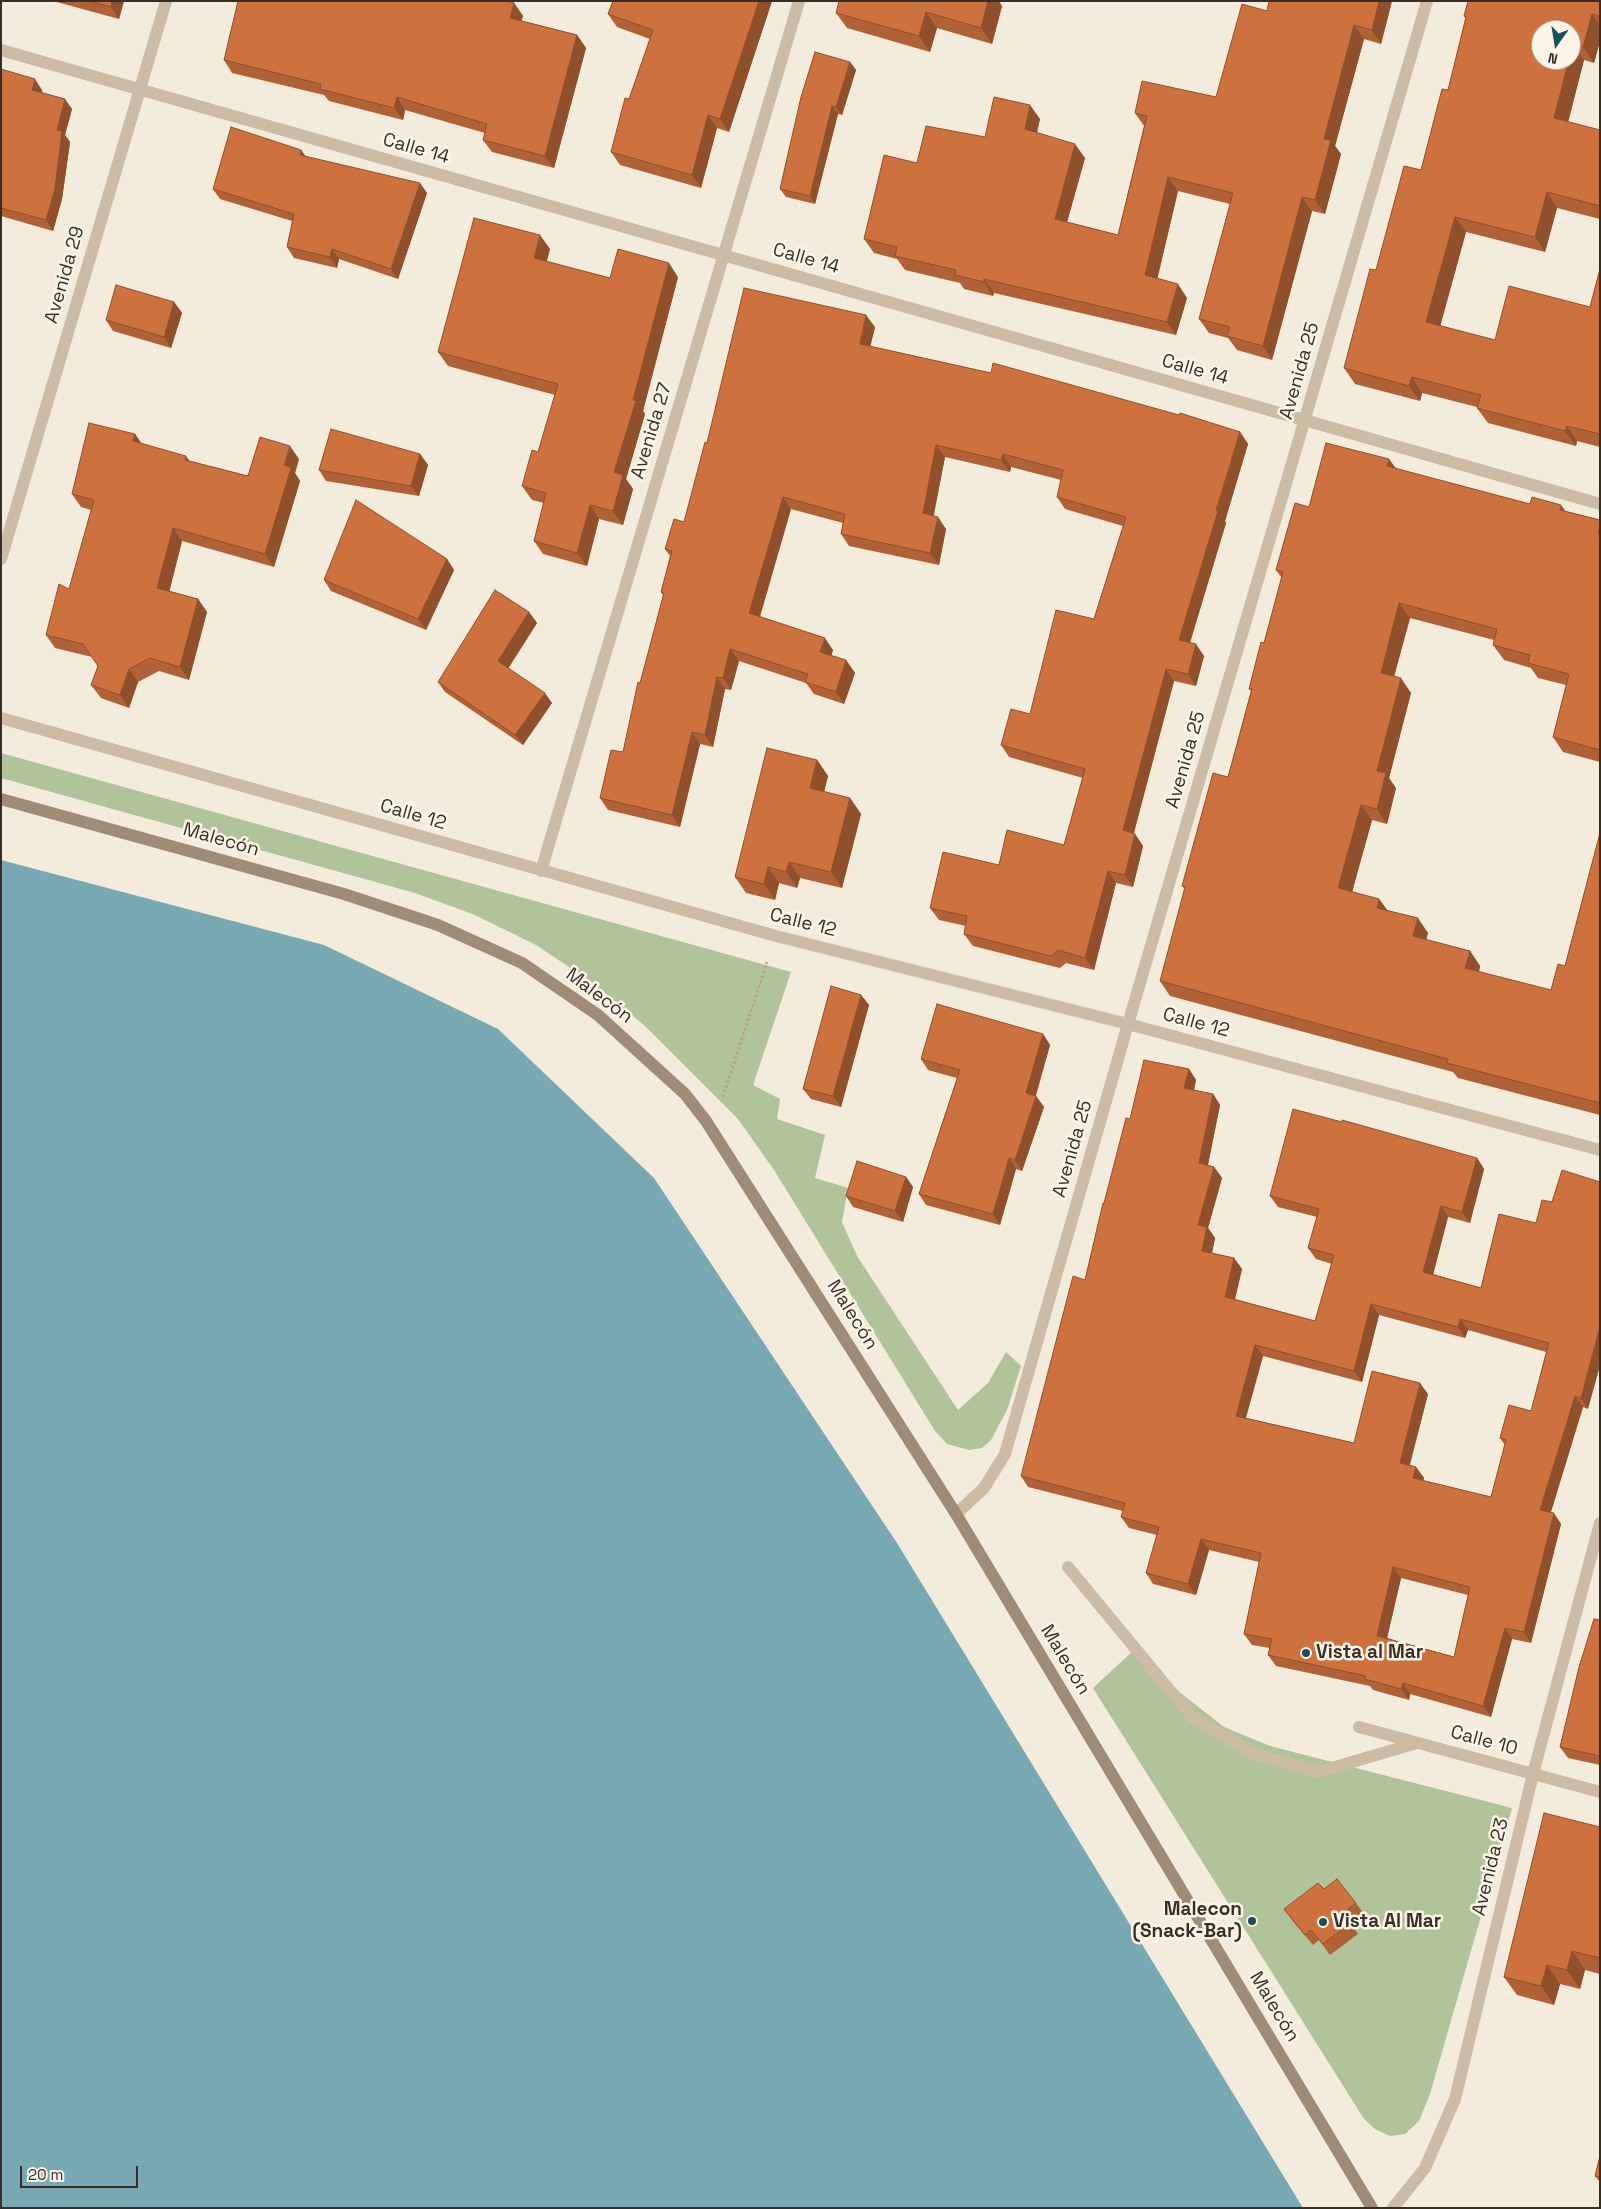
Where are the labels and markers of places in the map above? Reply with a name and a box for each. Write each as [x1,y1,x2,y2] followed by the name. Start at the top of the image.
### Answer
[1316,1642,1423,1664] place label: Vista al Mar
[1300,1647,1312,1659] marker: Vista al Mar
[1133,1899,1242,1943] place label: Malecon (Snack-Bar)
[1333,1911,1441,1933] place label: Vista Al Mar
[1246,1915,1258,1927] marker: Malecon (Snack-Bar)
[1317,1916,1329,1928] marker: Vista Al Mar

